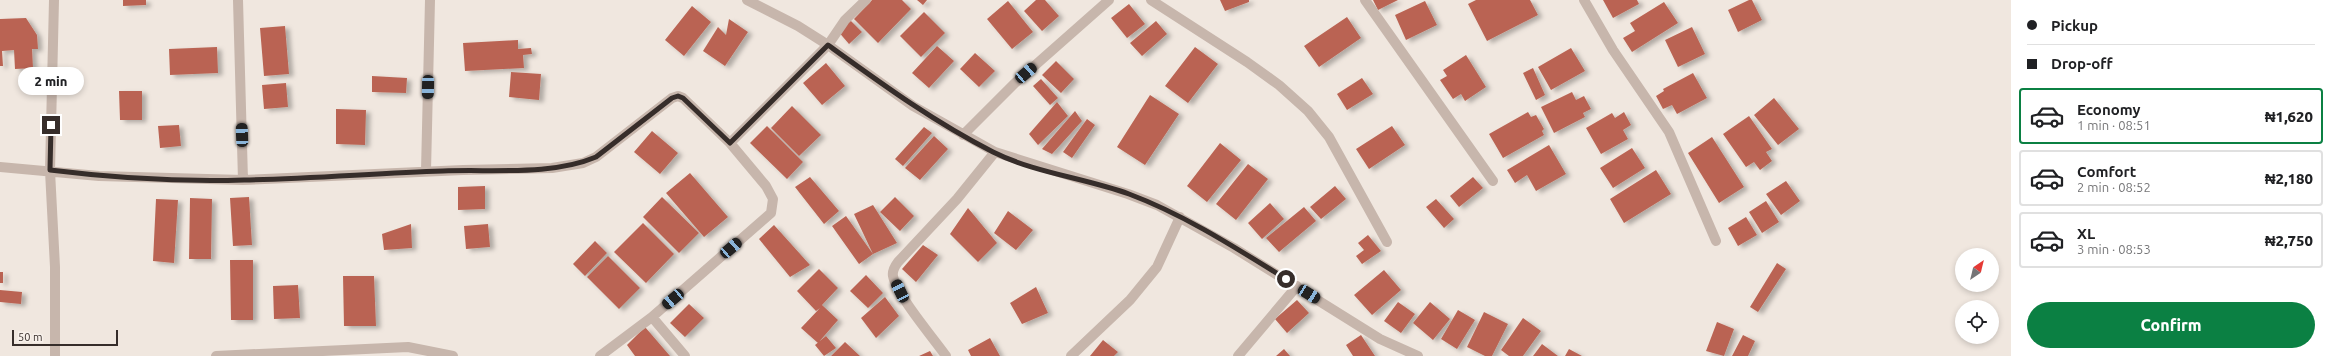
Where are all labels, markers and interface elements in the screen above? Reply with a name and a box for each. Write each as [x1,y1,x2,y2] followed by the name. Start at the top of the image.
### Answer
[2051,17,2098,34] text: Pickup
[2051,55,2113,72] text: Drop-off
[1013,61,1039,85] car
[18,67,84,95] callout: 2 min
[34,74,68,88] text: 2 min
[422,75,434,99] car
[2029,98,2065,134] icon: car
[2077,101,2141,118] text: Economy
[2265,108,2313,125] text: ₦1,620
[42,116,60,134] route end
[2077,118,2151,132] text: 1 min · 08:51
[236,123,248,147] car
[2029,160,2065,196] icon: car
[2077,163,2136,180] text: Comfort
[2265,170,2313,187] text: ₦2,180
[2077,180,2151,194] text: 2 min · 08:52
[2029,222,2065,258] icon: car
[2077,225,2095,242] text: XL
[2265,232,2313,249] text: ₦2,750
[718,236,744,260] car
[2077,242,2151,256] text: 3 min · 08:53
[1955,248,1999,292] north arrow
[1955,248,1999,344] map controls
[1277,270,1295,288] route start
[889,278,911,304] car
[1296,283,1322,305] car
[660,287,686,311] car
[1955,300,1999,344] button: locate
[2027,302,2315,348] button: Confirm
[12,328,118,347] scale bar
[18,331,42,343] text: 50 m

